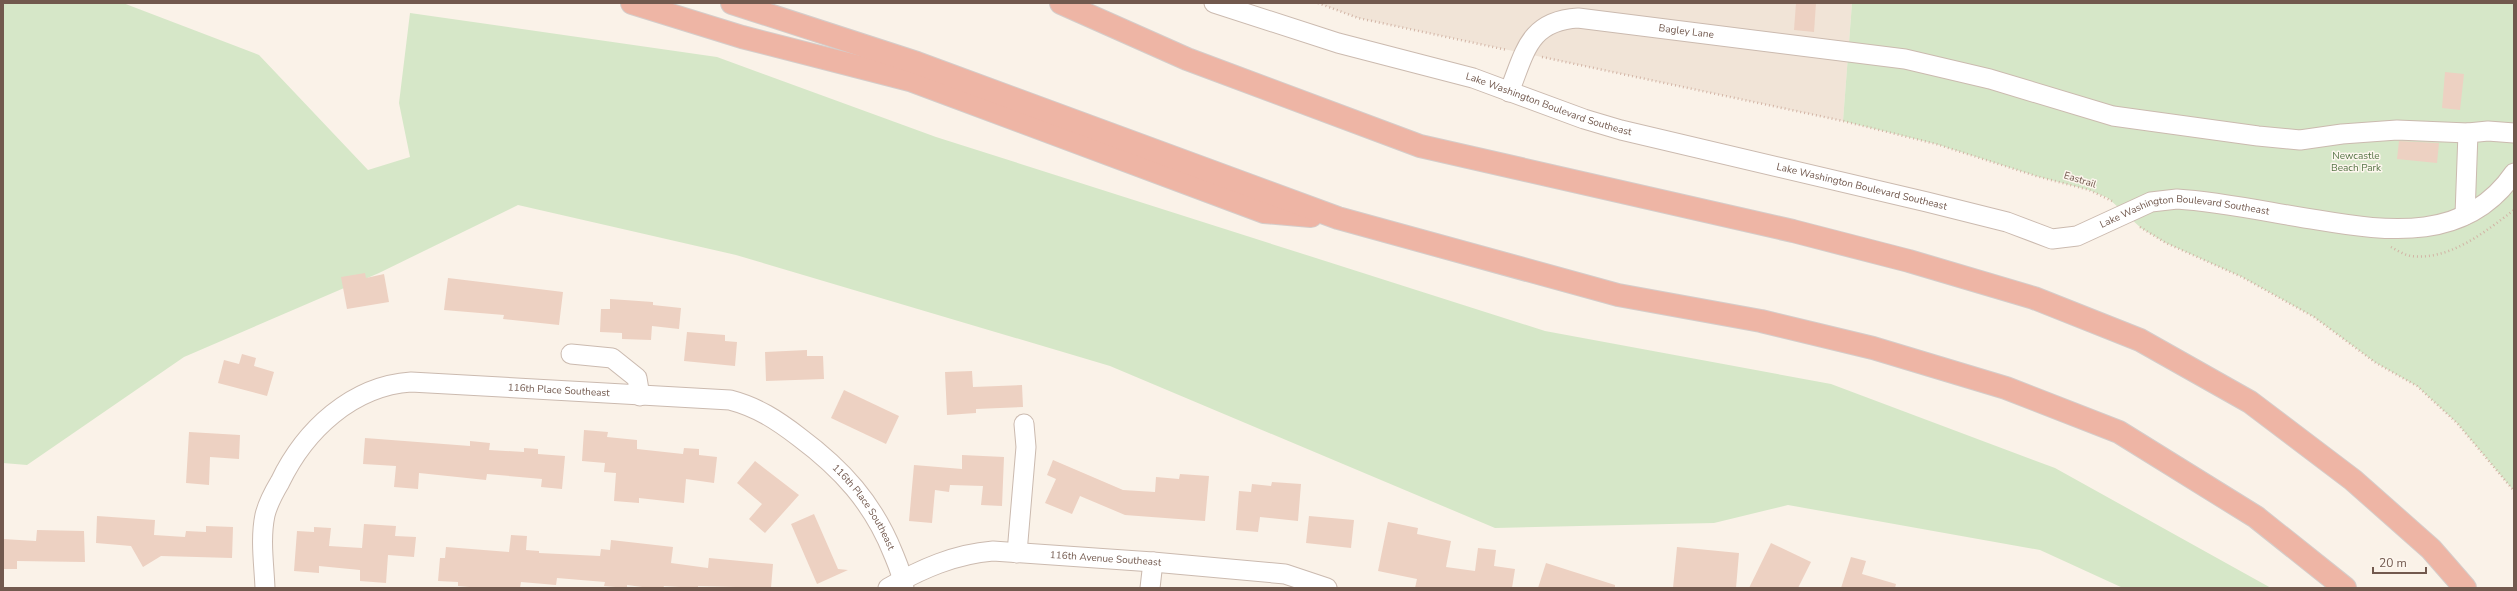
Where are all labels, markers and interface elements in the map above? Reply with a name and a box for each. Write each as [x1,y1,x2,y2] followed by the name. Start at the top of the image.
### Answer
[1658,21,1715,42] street label: Bagley Lane
[1464,69,1634,139] street label: Lake Washington Boulevard Southeast
[2331,149,2382,175] park label: Newcastle Beach Park
[1775,160,1949,214] street label: Lake Washington Boulevard Southeast
[2062,168,2098,192] street label: Eastrail
[2098,192,2271,232] street label: Lake Washington Boulevard Southeast
[507,380,611,400] street label: 116th Place Southeast
[829,461,898,553] street label: 116th Place Southeast
[1049,548,1162,570] street label: 116th Avenue Southeast
[2373,549,2426,575] scale bar
[2379,555,2407,571] text: 20 m

